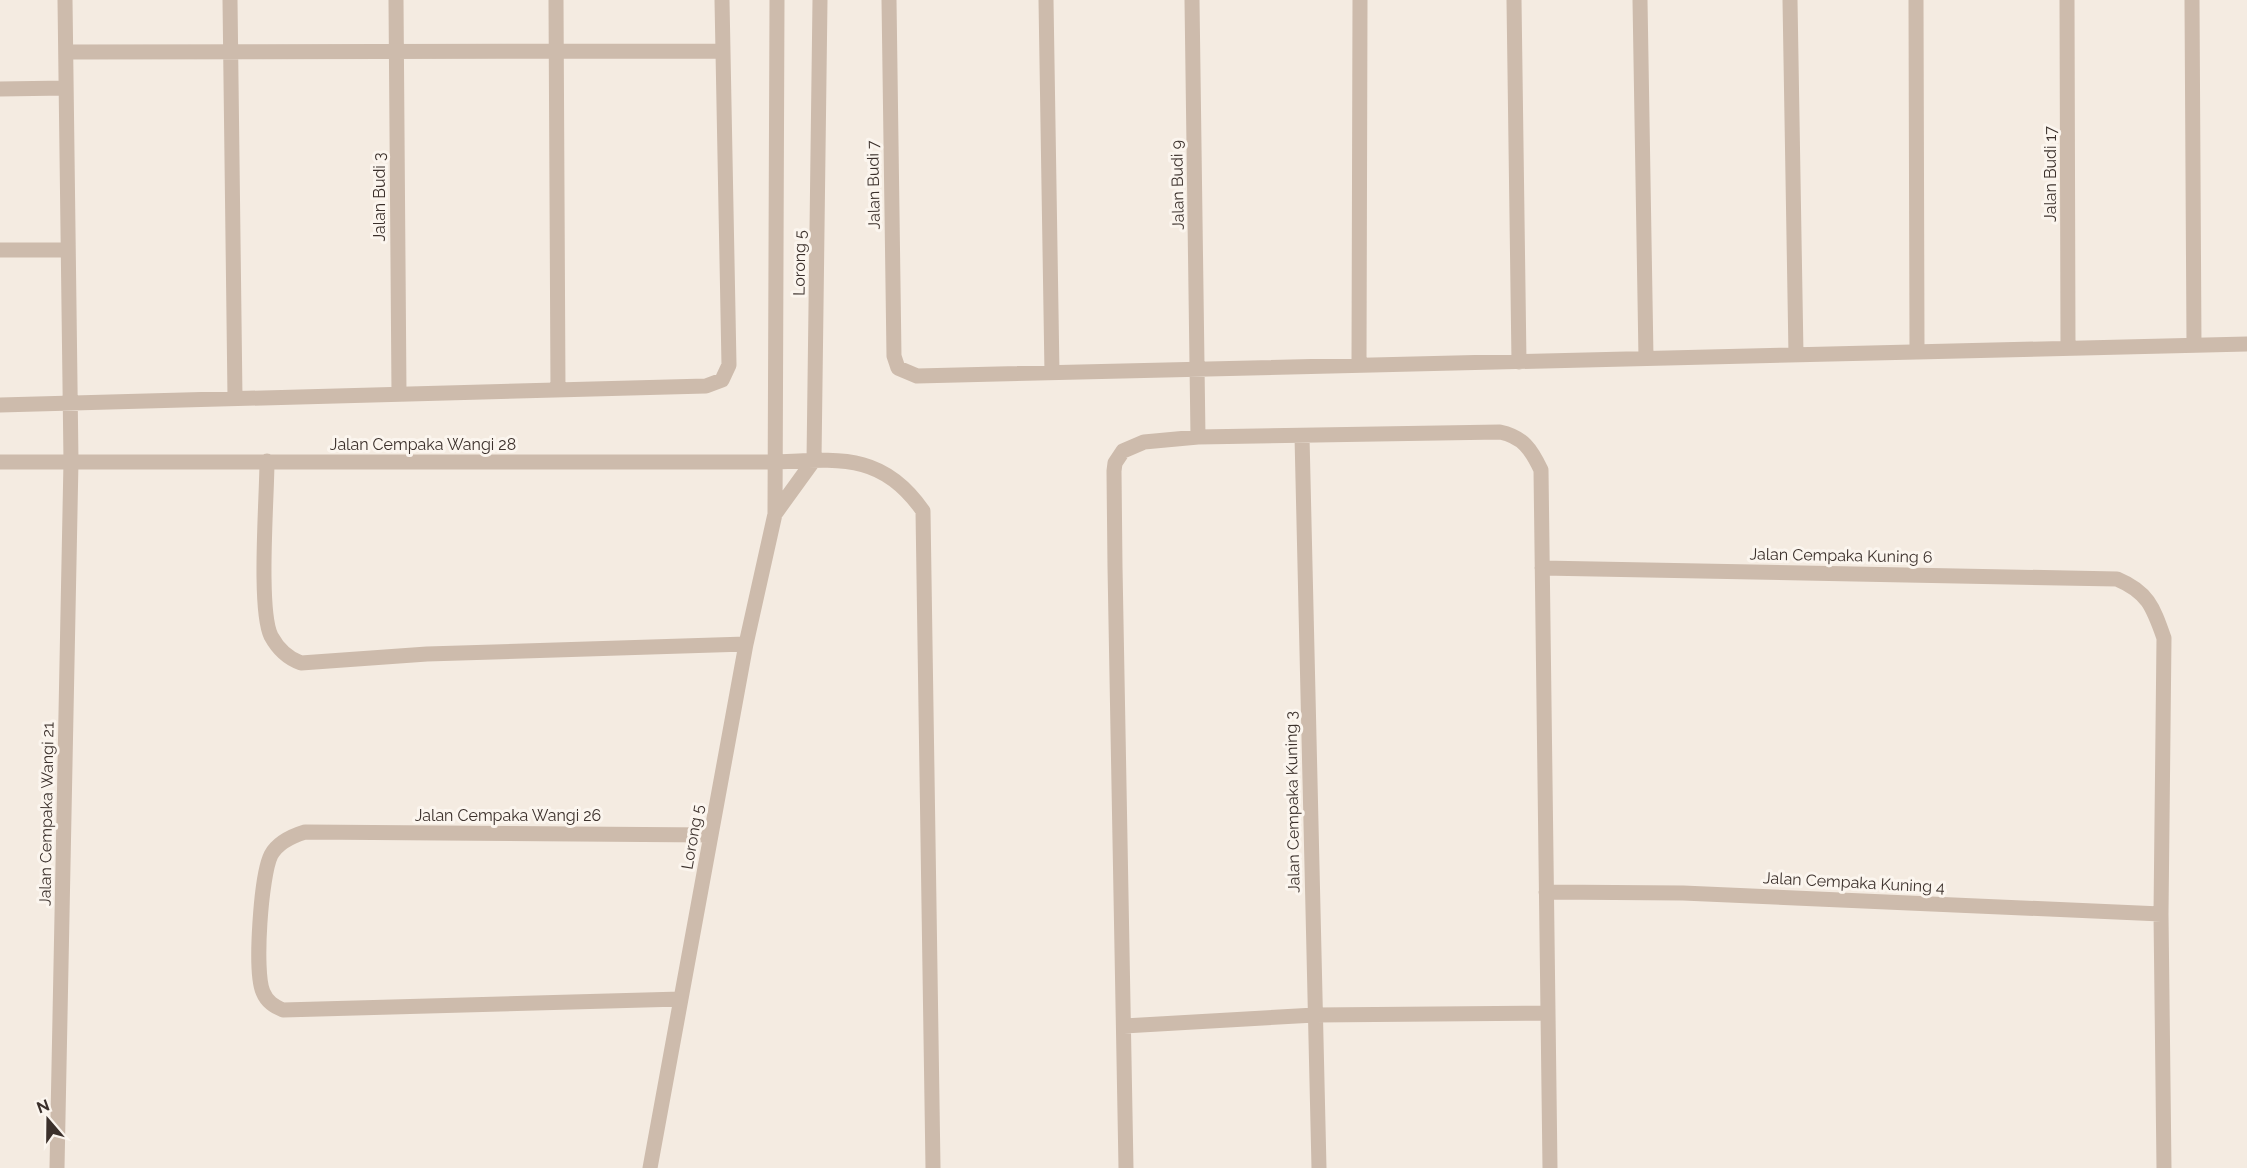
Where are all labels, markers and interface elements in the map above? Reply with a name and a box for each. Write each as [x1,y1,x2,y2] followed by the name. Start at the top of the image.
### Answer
[2041,126,2060,222] street label: Jalan Budi 17
[863,140,884,230] street label: Jalan Budi 7
[1167,140,1188,230] street label: Jalan Budi 9
[370,153,389,242] street label: Jalan Budi 3
[789,230,810,296] street label: Lorong 5
[330,435,516,454] street label: Jalan Cempaka Wangi 28
[1749,544,1933,567] street label: Jalan Cempaka Kuning 6
[1281,711,1304,893] street label: Jalan Cempaka Kuning 3
[35,722,58,906] street label: Jalan Cempaka Wangi 21
[677,803,708,871] street label: Lorong 5
[415,806,601,825] street label: Jalan Cempaka Wangi 26
[1763,868,1946,897] street label: Jalan Cempaka Kuning 4
[18,1090,78,1150] north arrow
[34,1095,52,1117] text: N

